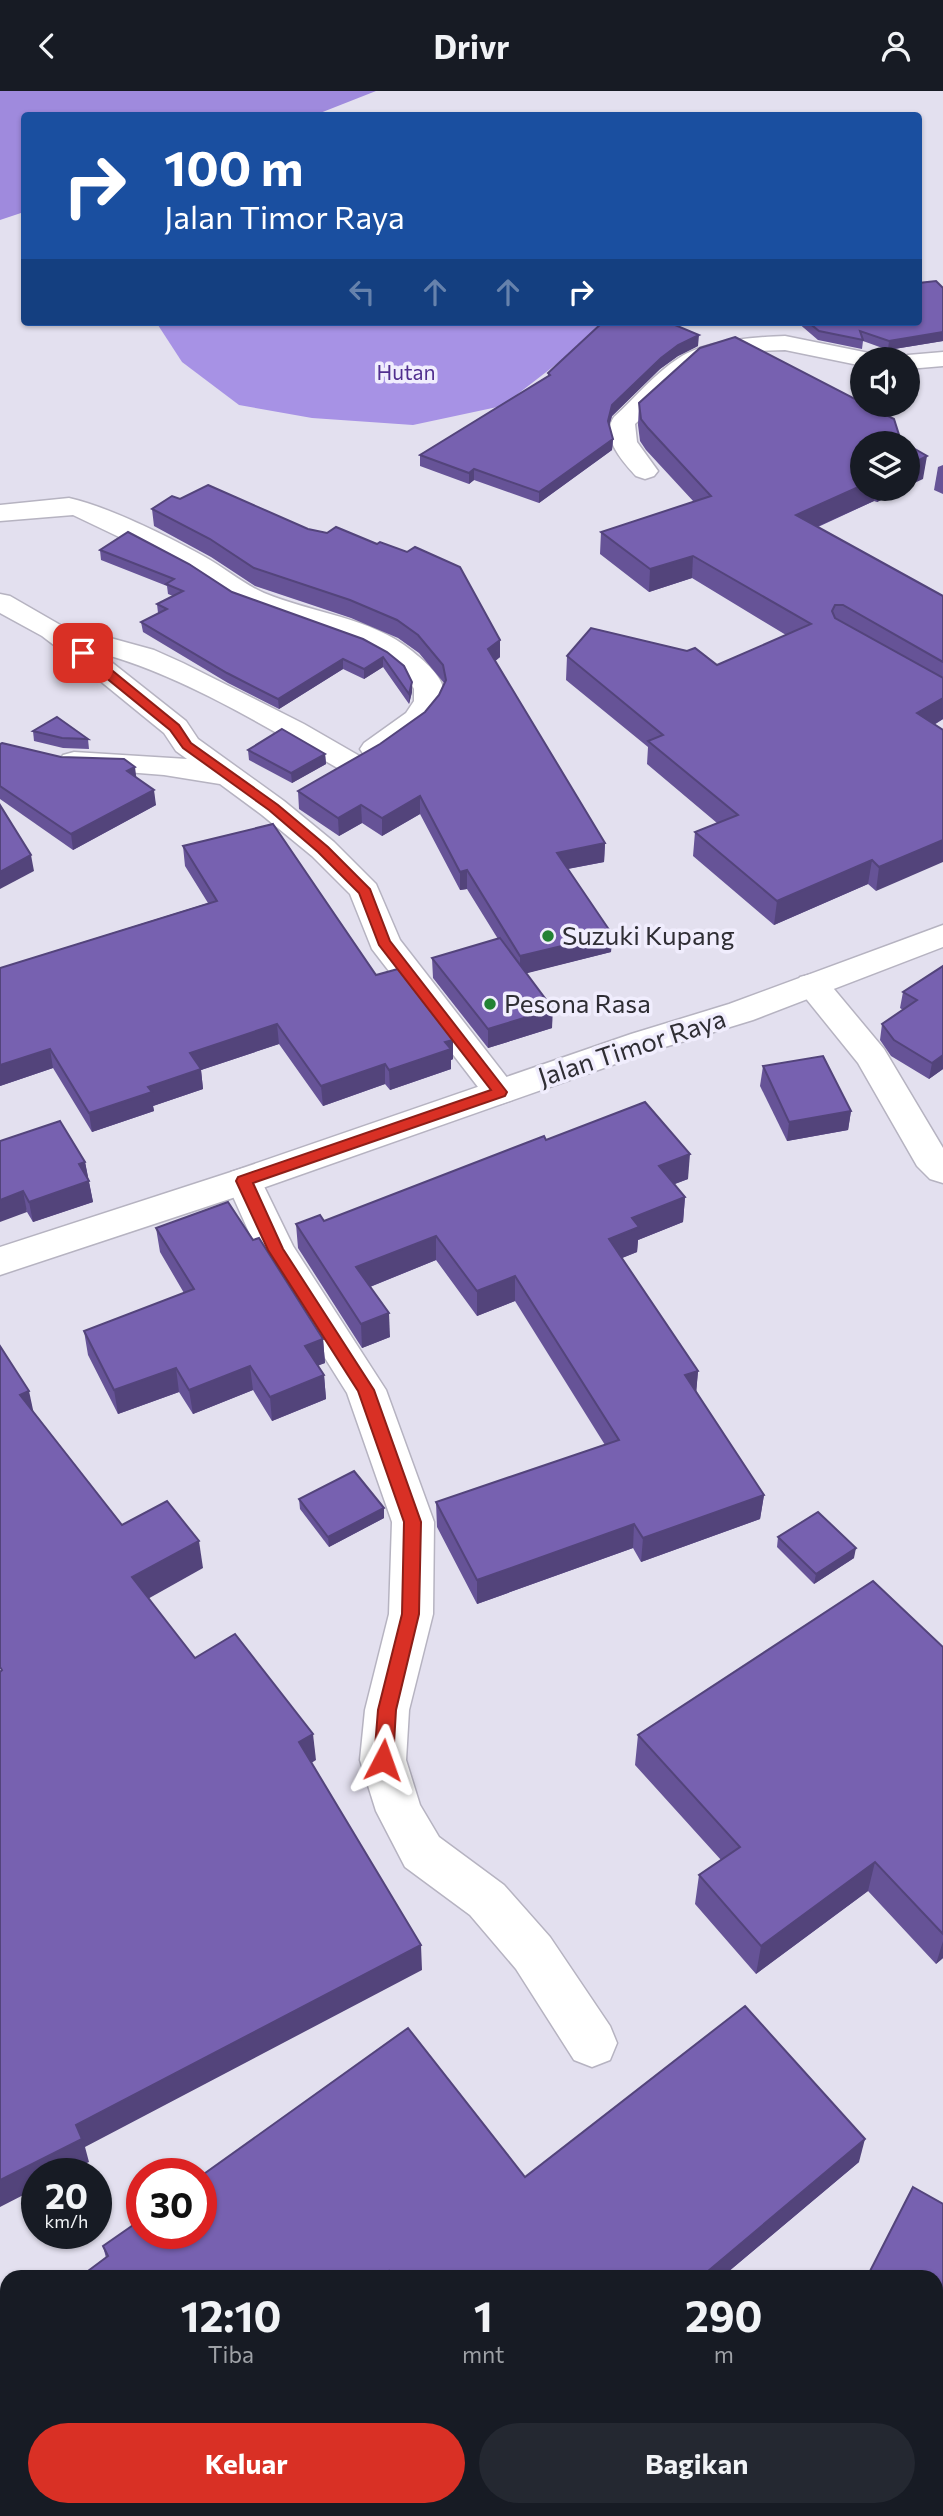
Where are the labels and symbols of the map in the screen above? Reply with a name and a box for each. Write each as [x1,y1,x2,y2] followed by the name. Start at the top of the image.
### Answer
[376,359,436,384] park label: Hutan
[53,623,113,683] pin
[562,919,735,950] place label: Suzuki Kupang
[540,928,556,944] marker: Suzuki Kupang
[504,987,651,1018] place label: Pesona Rasa
[482,996,498,1012] marker: Pesona Rasa
[534,1002,729,1092] street label: Jalan Timor Raya
[346,1723,420,1797] position arrow
[126,2158,217,2249] speed limit sign: 30

